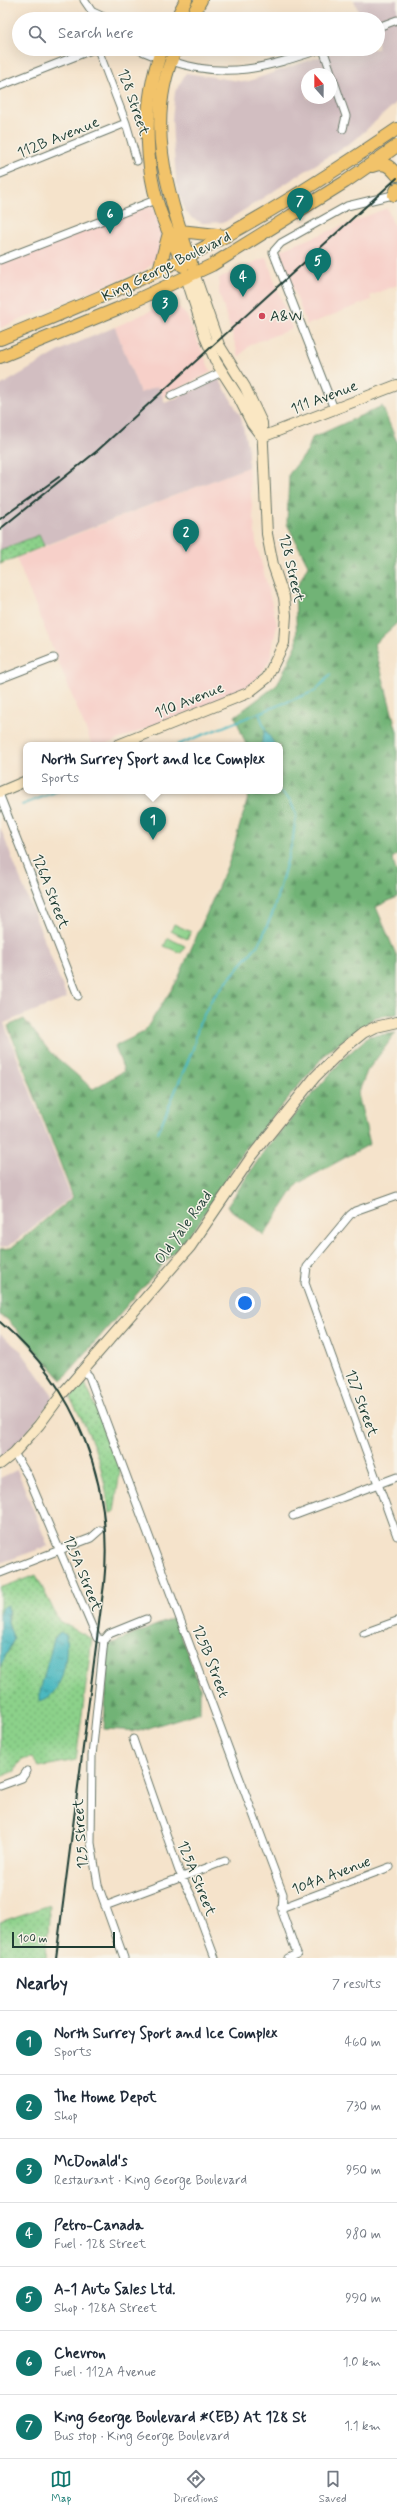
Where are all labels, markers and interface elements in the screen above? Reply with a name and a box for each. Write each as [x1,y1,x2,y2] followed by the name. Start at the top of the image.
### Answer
[12,12,385,56] search box
[26,23,48,45] icon: search
[58,24,134,44] text: Search here
[112,66,154,139] street label: 128 Street
[301,68,337,104] north arrow
[14,112,102,163] street label: 112B Avenue
[287,188,313,221] pin: 7
[97,201,123,234] pin: 6
[98,227,235,308] street label: King George Boulevard
[305,248,331,281] pin: 5
[230,264,256,297] pin: 4
[152,290,178,323] pin: 3
[270,307,302,327] place label: A&W
[257,311,267,321] marker: A&W
[288,376,361,420] street label: 111 Avenue
[173,519,199,552] pin: 2
[273,532,309,605] street label: 128 Street
[152,678,227,724] street label: 110 Avenue
[23,742,283,794] popup
[41,750,265,770] text: North Surrey Sport and Ice Complex
[41,770,79,787] text: Sports
[140,807,166,840] pin: 1
[27,851,74,932] street label: 126A Street
[150,1187,217,1268] street label: Old Yale Road
[235,1293,255,1313] your location
[340,1367,382,1440] street label: 127 Street
[58,1533,106,1614] street label: 125A Street
[187,1622,233,1701] street label: 125B Street
[69,1798,93,1870] street label: 125 Street
[172,1838,220,1919] street label: 125A Street
[289,1852,374,1900] street label: 104A Avenue
[12,1930,115,1949] scale bar
[18,1932,48,1946] text: 100 m
[16,1973,68,1995] text: Nearby
[332,1976,381,1993] text: 7 results
[54,2024,277,2044] text: North Surrey Sport and Ice Complex
[26,2034,32,2051] text: 1
[345,2034,381,2051] text: 460 m
[54,2044,92,2061] text: Sports
[54,2088,157,2108] text: The Home Depot
[26,2098,32,2115] text: 2
[346,2098,381,2115] text: 730 m
[54,2108,78,2125] text: Shop
[54,2152,128,2172] text: McDonald's
[26,2162,32,2179] text: 3
[346,2162,381,2179] text: 950 m
[54,2172,247,2189] text: Restaurant · King George Boulevard
[54,2216,144,2236] text: Petro-Canada
[25,2226,33,2243] text: 4
[346,2226,381,2243] text: 980 m
[54,2236,146,2253] text: Fuel · 128 Street
[54,2280,175,2300] text: A-1 Auto Sales Ltd.
[25,2290,33,2307] text: 5
[345,2290,381,2307] text: 990 m
[54,2300,157,2317] text: Shop · 128A Street
[54,2344,106,2364] text: Chevron
[26,2354,32,2371] text: 6
[343,2354,381,2371] text: 1.0 km
[54,2364,156,2381] text: Fuel · 112A Avenue
[54,2408,306,2428] text: King George Boulevard *(EB) At 128 St
[25,2418,33,2435] text: 7
[344,2418,381,2435] text: 1.1 km
[54,2428,230,2445] text: Bus stop · King George Boulevard
[50,2468,72,2506] tab: Map
[173,2468,218,2506] tab: Directions
[319,2468,347,2506] tab: Saved

